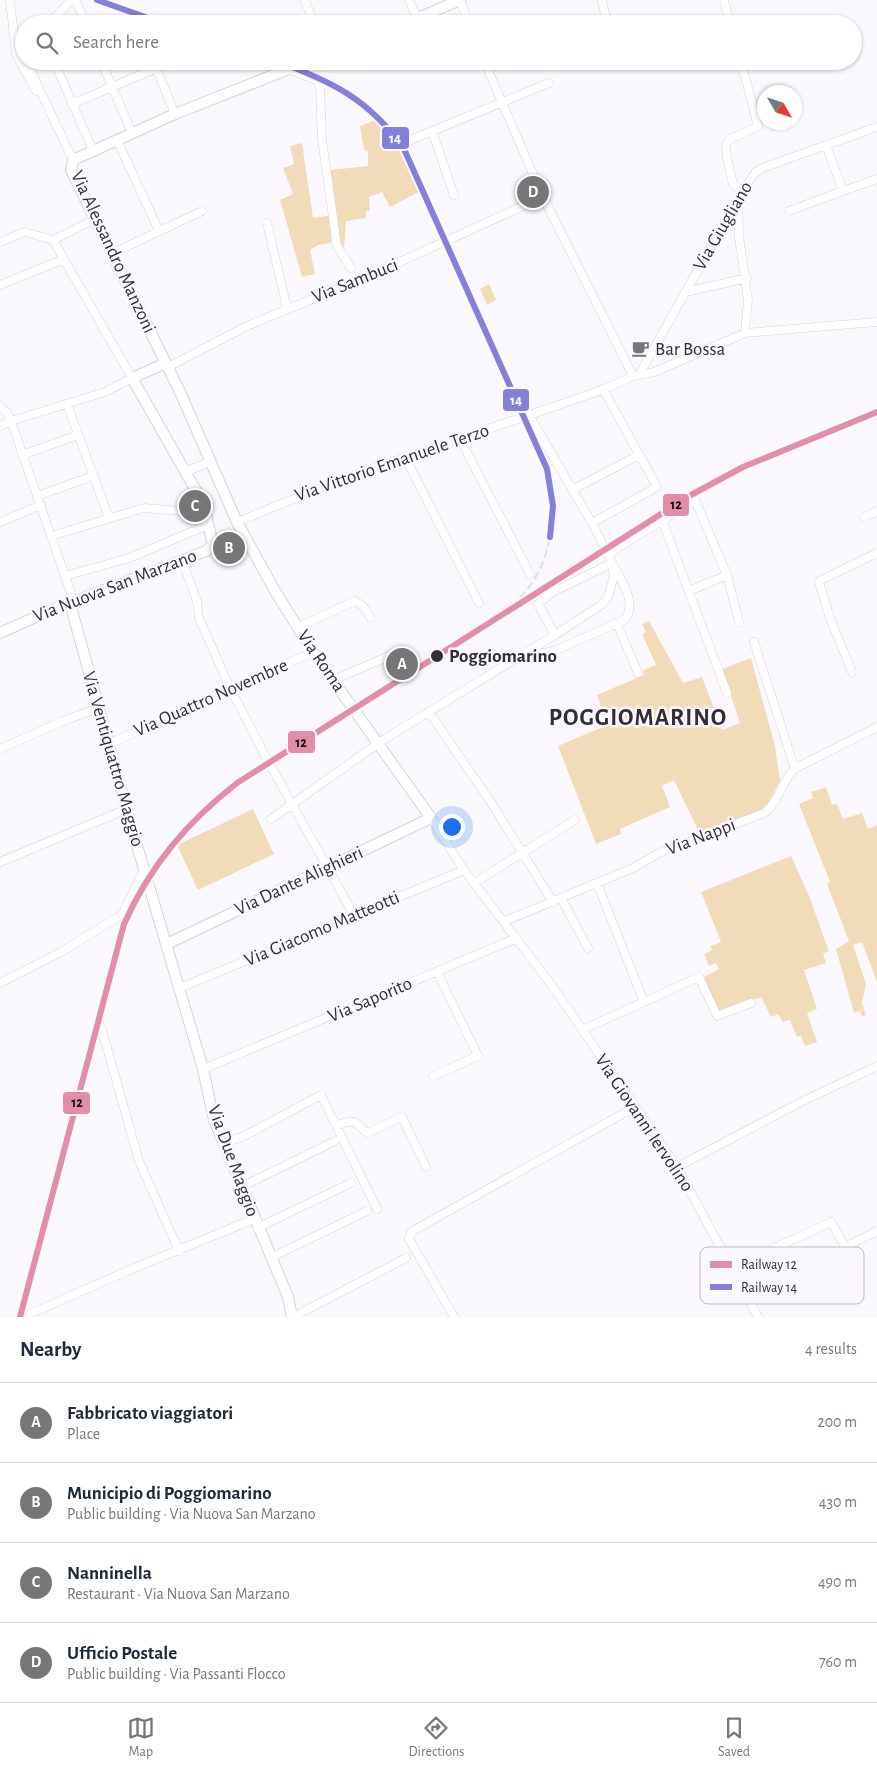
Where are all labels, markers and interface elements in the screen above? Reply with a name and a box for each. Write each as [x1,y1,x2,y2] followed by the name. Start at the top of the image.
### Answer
[15,15,862,70] search box
[33,29,61,57] icon: search
[73,33,159,52] text: Search here
[757,85,802,130] north arrow
[381,126,410,150] line badge: 14
[389,132,401,146] text: 14
[67,168,159,336] street label: Via Alessandro Manzoni
[517,173,549,211] pin: D
[690,178,756,274] street label: Via Giugliano
[309,255,401,307] street label: Via Sambuci
[631,339,651,359] cafe icon: Bar Bossa
[655,340,725,359] place label: Bar Bossa
[502,388,530,412] line badge: 14
[510,394,522,408] text: 14
[292,421,492,505] street label: Via Vittorio Emanuele Terzo
[179,487,211,525] pin: C
[662,493,690,517] line badge: 12
[670,498,682,512] text: 12
[213,529,245,567] pin: B
[31,546,199,626] street label: Via Nuova San Marzano
[293,627,349,696] street label: Via Roma
[386,645,418,683] pin: A
[449,647,557,666] place label: Poggiomarino
[429,648,445,664] marker: Poggiomarino
[131,655,291,741] street label: Via Quattro Novembre
[79,669,147,849] street label: Via Ventiquattro Maggio
[549,706,727,730] district label: POGGIOMARINO
[287,730,316,754] line badge: 12
[295,736,307,750] text: 12
[439,814,465,840] your location
[664,815,738,859] street label: Via Nappi
[232,843,366,919] street label: Via Dante Alighieri
[242,888,402,970] street label: Via Giacomo Matteotti
[325,974,415,1026] street label: Via Saporito
[591,1051,697,1195] street label: Via Giovanni Iervolino
[62,1091,91,1115] line badge: 12
[71,1096,83,1110] text: 12
[204,1103,262,1219] street label: Via Due Maggio
[700,1247,864,1304] legend
[741,1258,797,1272] text: Railway 12
[741,1281,797,1295] text: Railway 14
[20,1339,81,1360] text: Nearby
[805,1341,857,1357] text: 4 results
[67,1404,233,1423] text: Fabbricato viaggiatori
[31,1414,41,1430] text: A
[817,1414,857,1430] text: 200 m
[67,1426,100,1442] text: Place
[67,1484,272,1503] text: Municipio di Poggiomarino
[31,1494,41,1510] text: B
[819,1494,857,1510] text: 430 m
[67,1506,316,1522] text: Public building · Via Nuova San Marzano
[67,1564,152,1583] text: Nanninella
[32,1574,40,1590] text: C
[818,1574,857,1590] text: 490 m
[67,1586,290,1602] text: Restaurant · Via Nuova San Marzano
[67,1644,177,1663] text: Ufficio Postale
[31,1654,41,1670] text: D
[819,1654,857,1670] text: 760 m
[67,1666,286,1682] text: Public building · Via Passanti Flocco
[127,1714,155,1761] tab: Map
[409,1714,464,1761] tab: Directions
[718,1714,750,1761] tab: Saved

